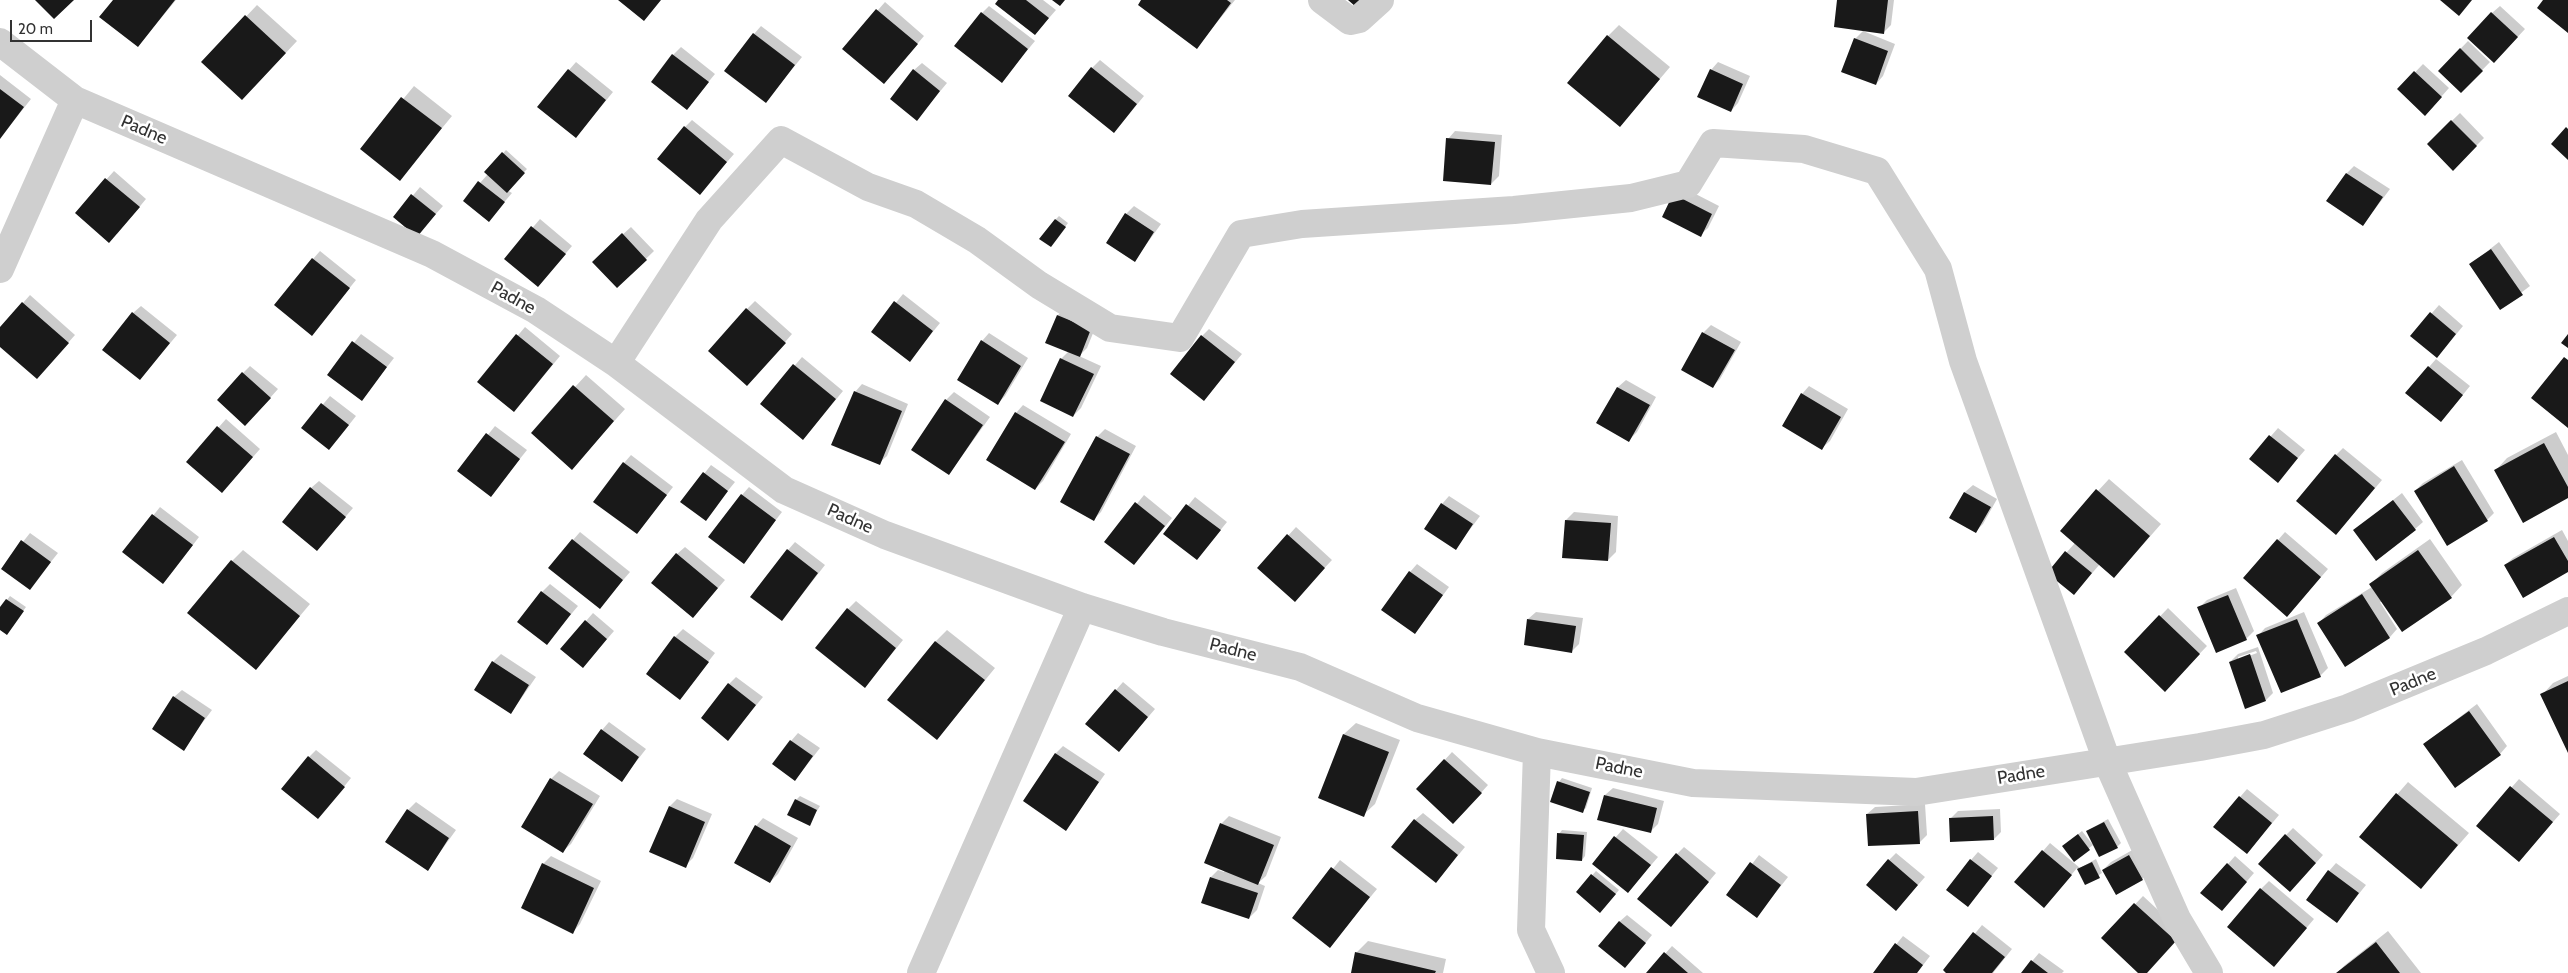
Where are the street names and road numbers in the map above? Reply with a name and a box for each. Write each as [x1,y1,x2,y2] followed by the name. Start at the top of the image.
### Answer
[118,111,170,149] street label: Padne
[487,277,539,319] street label: Padne
[824,499,876,539] street label: Padne
[1207,634,1259,666] street label: Padne
[2387,663,2439,701] street label: Padne
[1593,753,1645,783] street label: Padne
[1996,761,2046,789] street label: Padne

